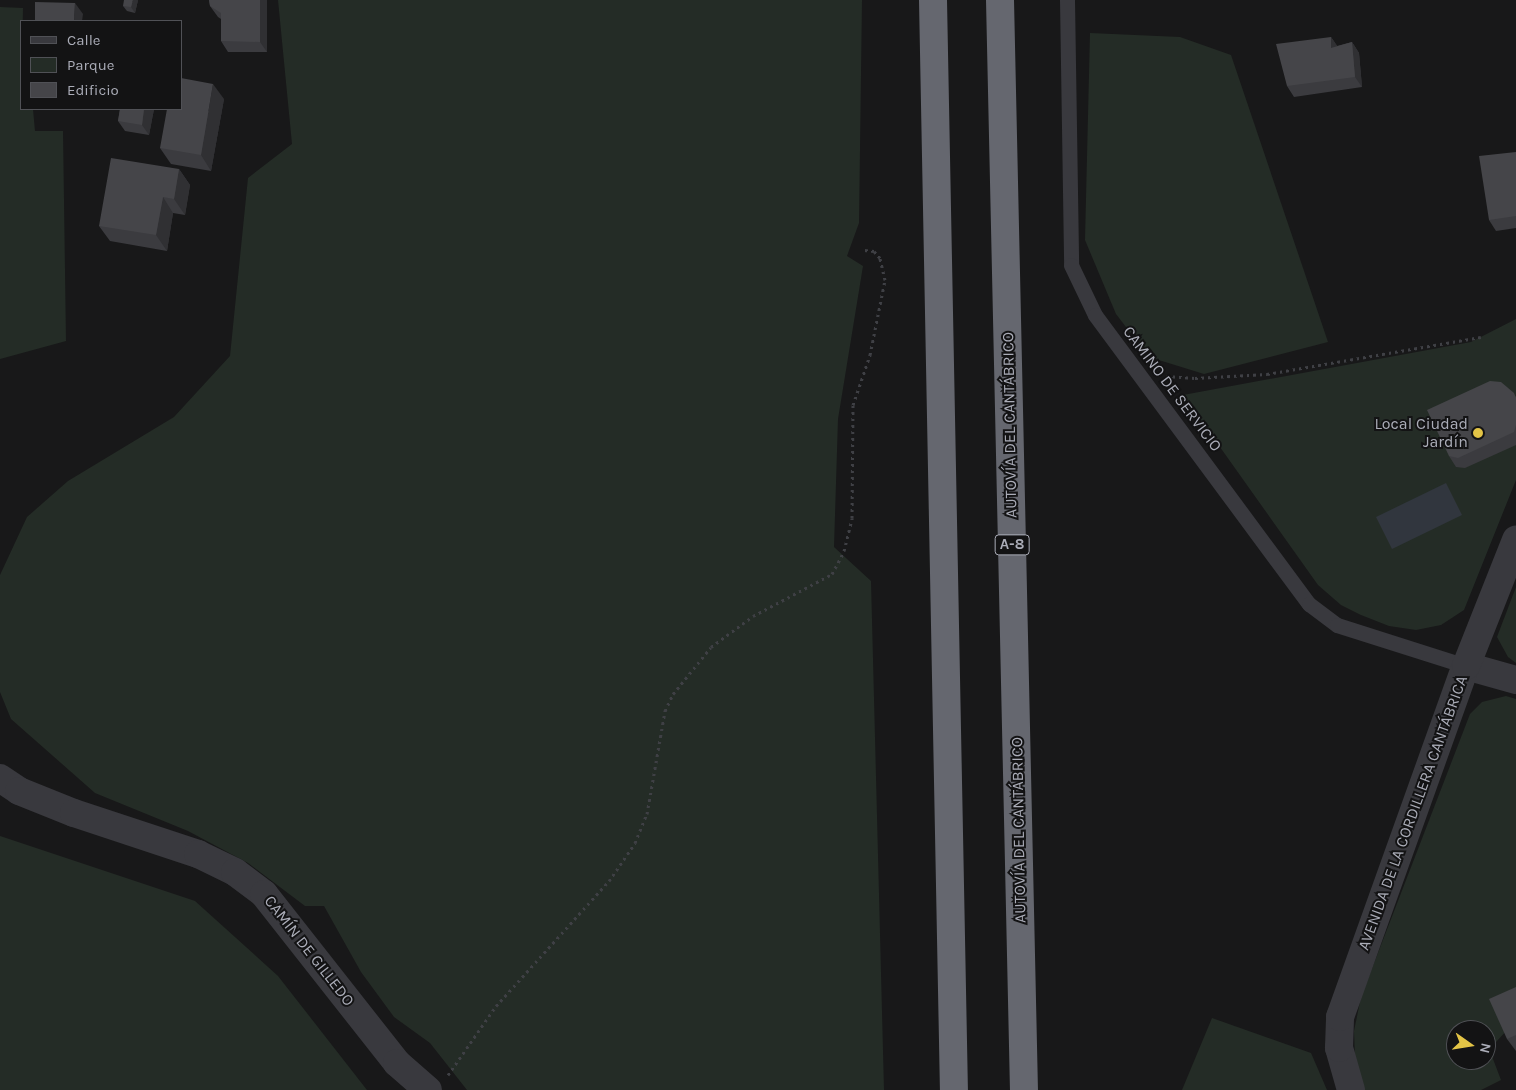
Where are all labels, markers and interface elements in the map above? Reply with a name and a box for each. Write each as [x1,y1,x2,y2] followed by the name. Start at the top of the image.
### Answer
[20,20,182,110] legend
[67,31,101,49] text: Calle
[67,56,115,74] text: Parque
[67,81,119,99] text: Edificio
[1119,323,1225,455] street label: CAMINO DE SERVICIO
[999,332,1021,518] street label: AUTOVÍA DEL CANTÁBRICO
[1374,414,1468,452] place label: Local Ciudad Jardín
[1472,427,1484,439] marker: Local Ciudad Jardín
[994,532,1030,558] road number: A-8
[1354,673,1472,953] street label: AVENIDA DE LA CORDILLERA CANTÁBRICA
[1008,737,1030,923] street label: AUTOVÍA DEL CANTÁBRICO
[260,892,358,1010] street label: CAMÍN DE GILLEDO
[1446,1020,1496,1070] north arrow
[1476,1041,1495,1055] text: N

